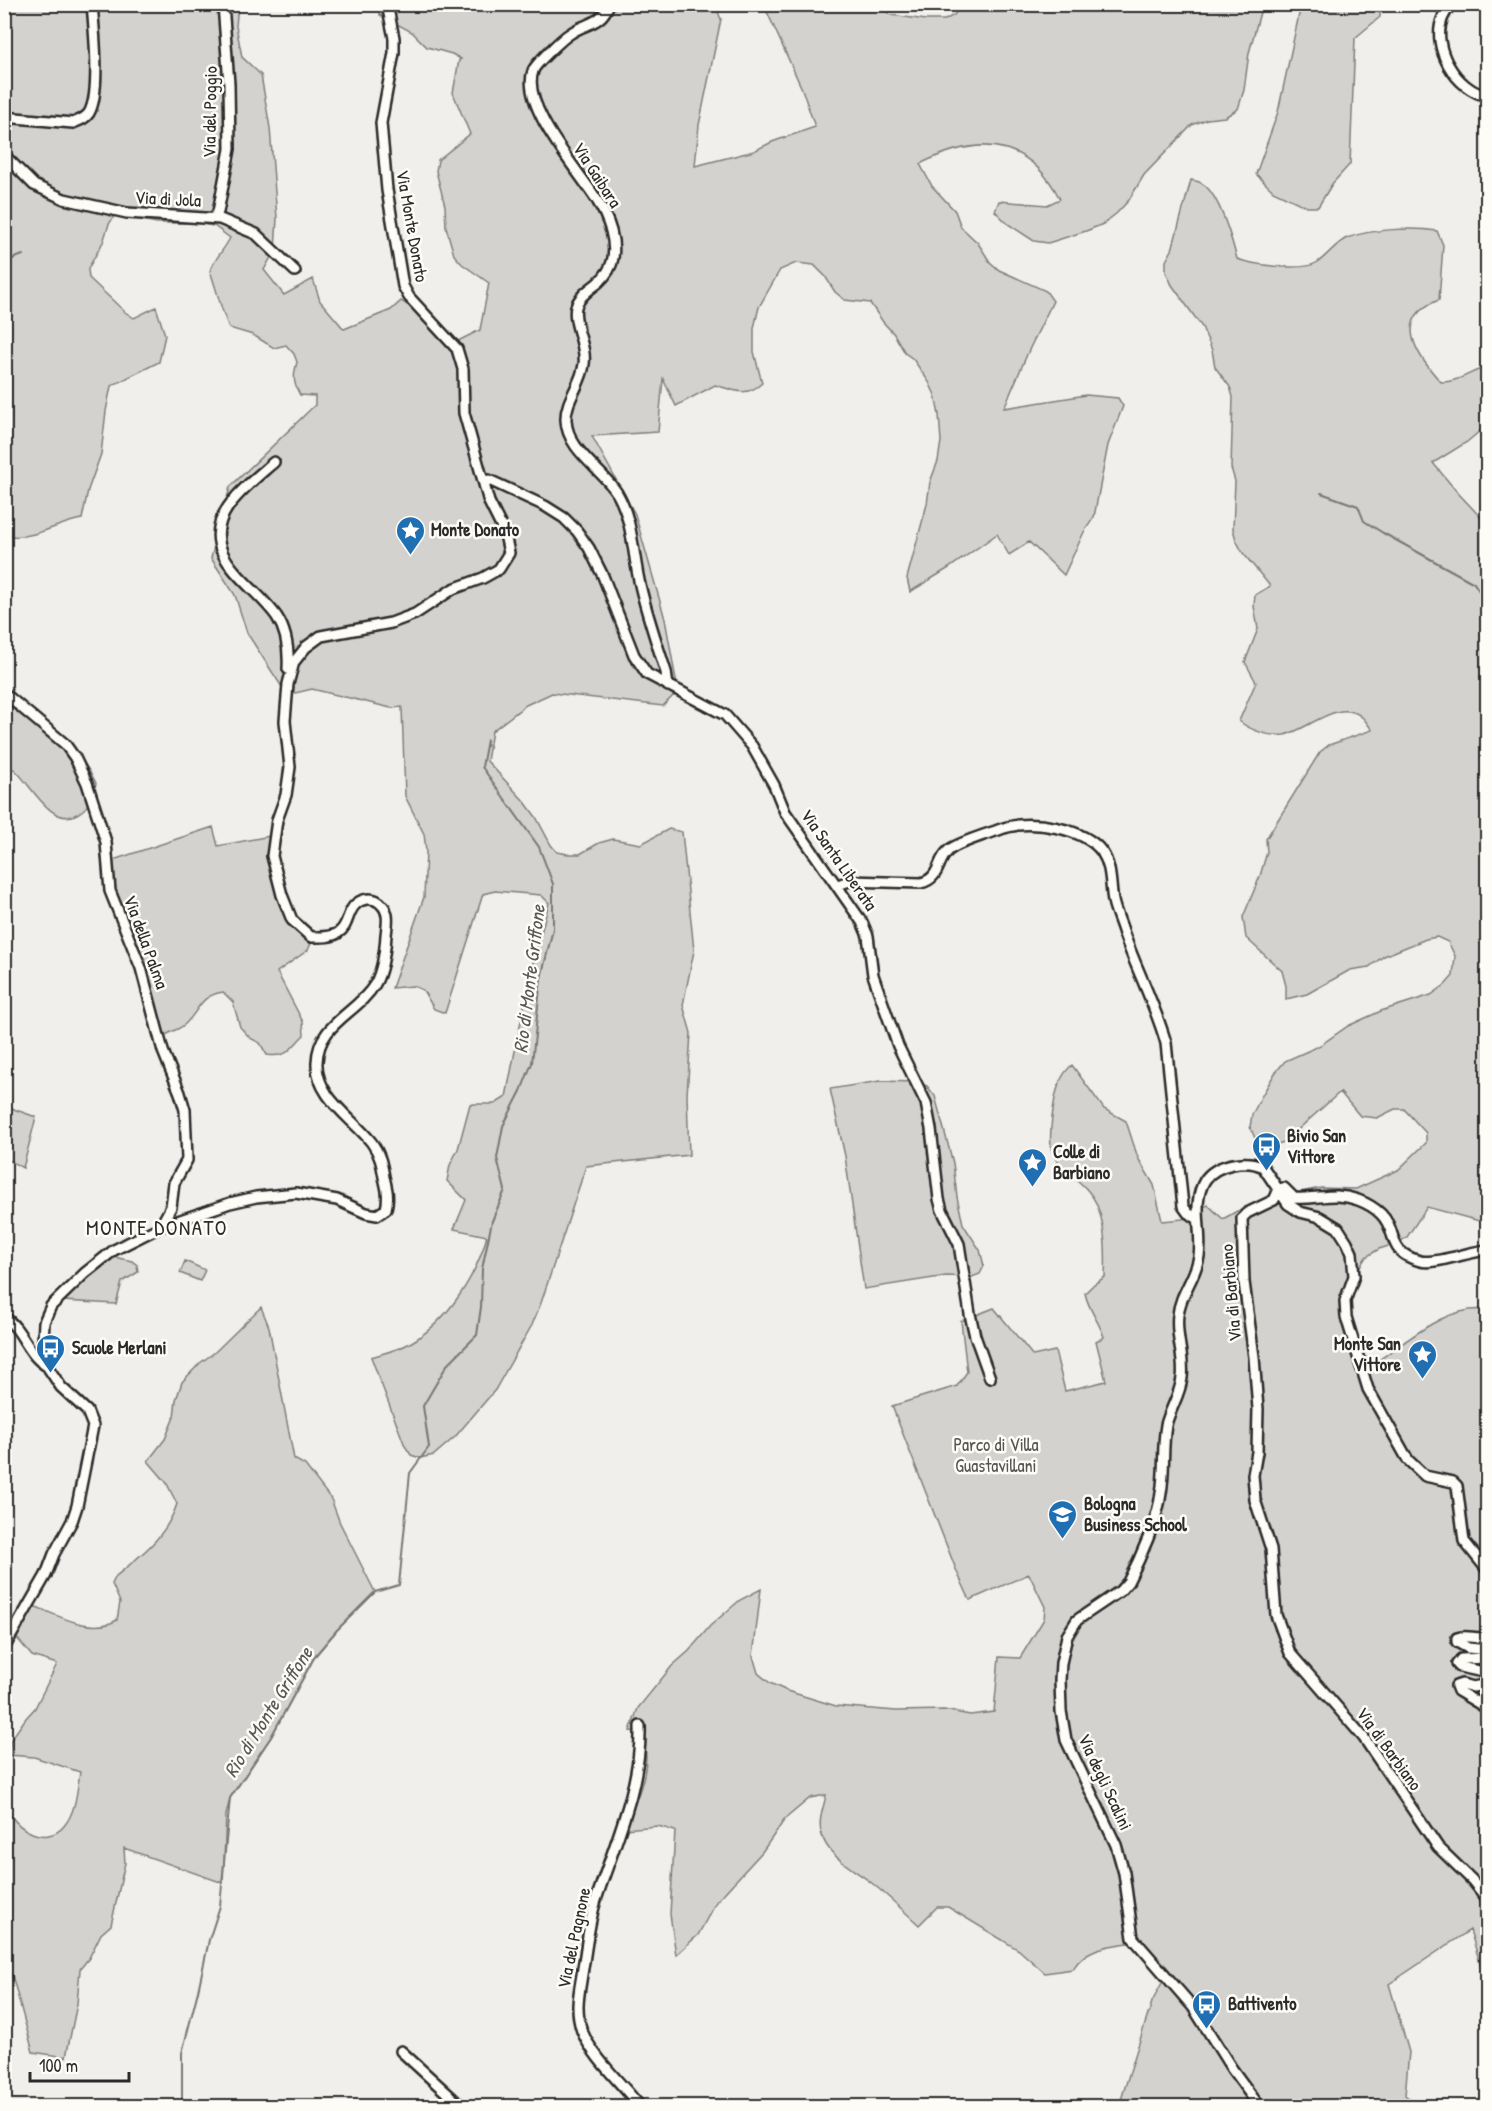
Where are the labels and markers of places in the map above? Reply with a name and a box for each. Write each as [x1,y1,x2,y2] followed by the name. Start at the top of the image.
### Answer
[394,514,426,556] place icon: Monte Donato
[431,517,520,542] place label: Monte Donato
[1287,1123,1346,1169] place label: Bivio San Vittore
[1250,1130,1282,1172] bus stop icon: Bivio San Vittore
[1053,1139,1111,1185] place label: Colle di Barbiano
[1016,1146,1048,1188] place icon: Colle di Barbiano
[1334,1331,1402,1377] place label: Monte San Vittore
[35,1332,67,1374] bus stop icon: Scuole Merlani
[72,1335,167,1360] place label: Scuole Merlani
[1406,1338,1438,1380] place icon: Monte San Vittore
[1084,1491,1188,1537] place label: Bologna Business School
[1047,1498,1079,1540] school or university icon: Bologna Business School
[1191,1988,1223,2030] bus stop icon: Battivento
[1228,1991,1297,2016] place label: Battivento

